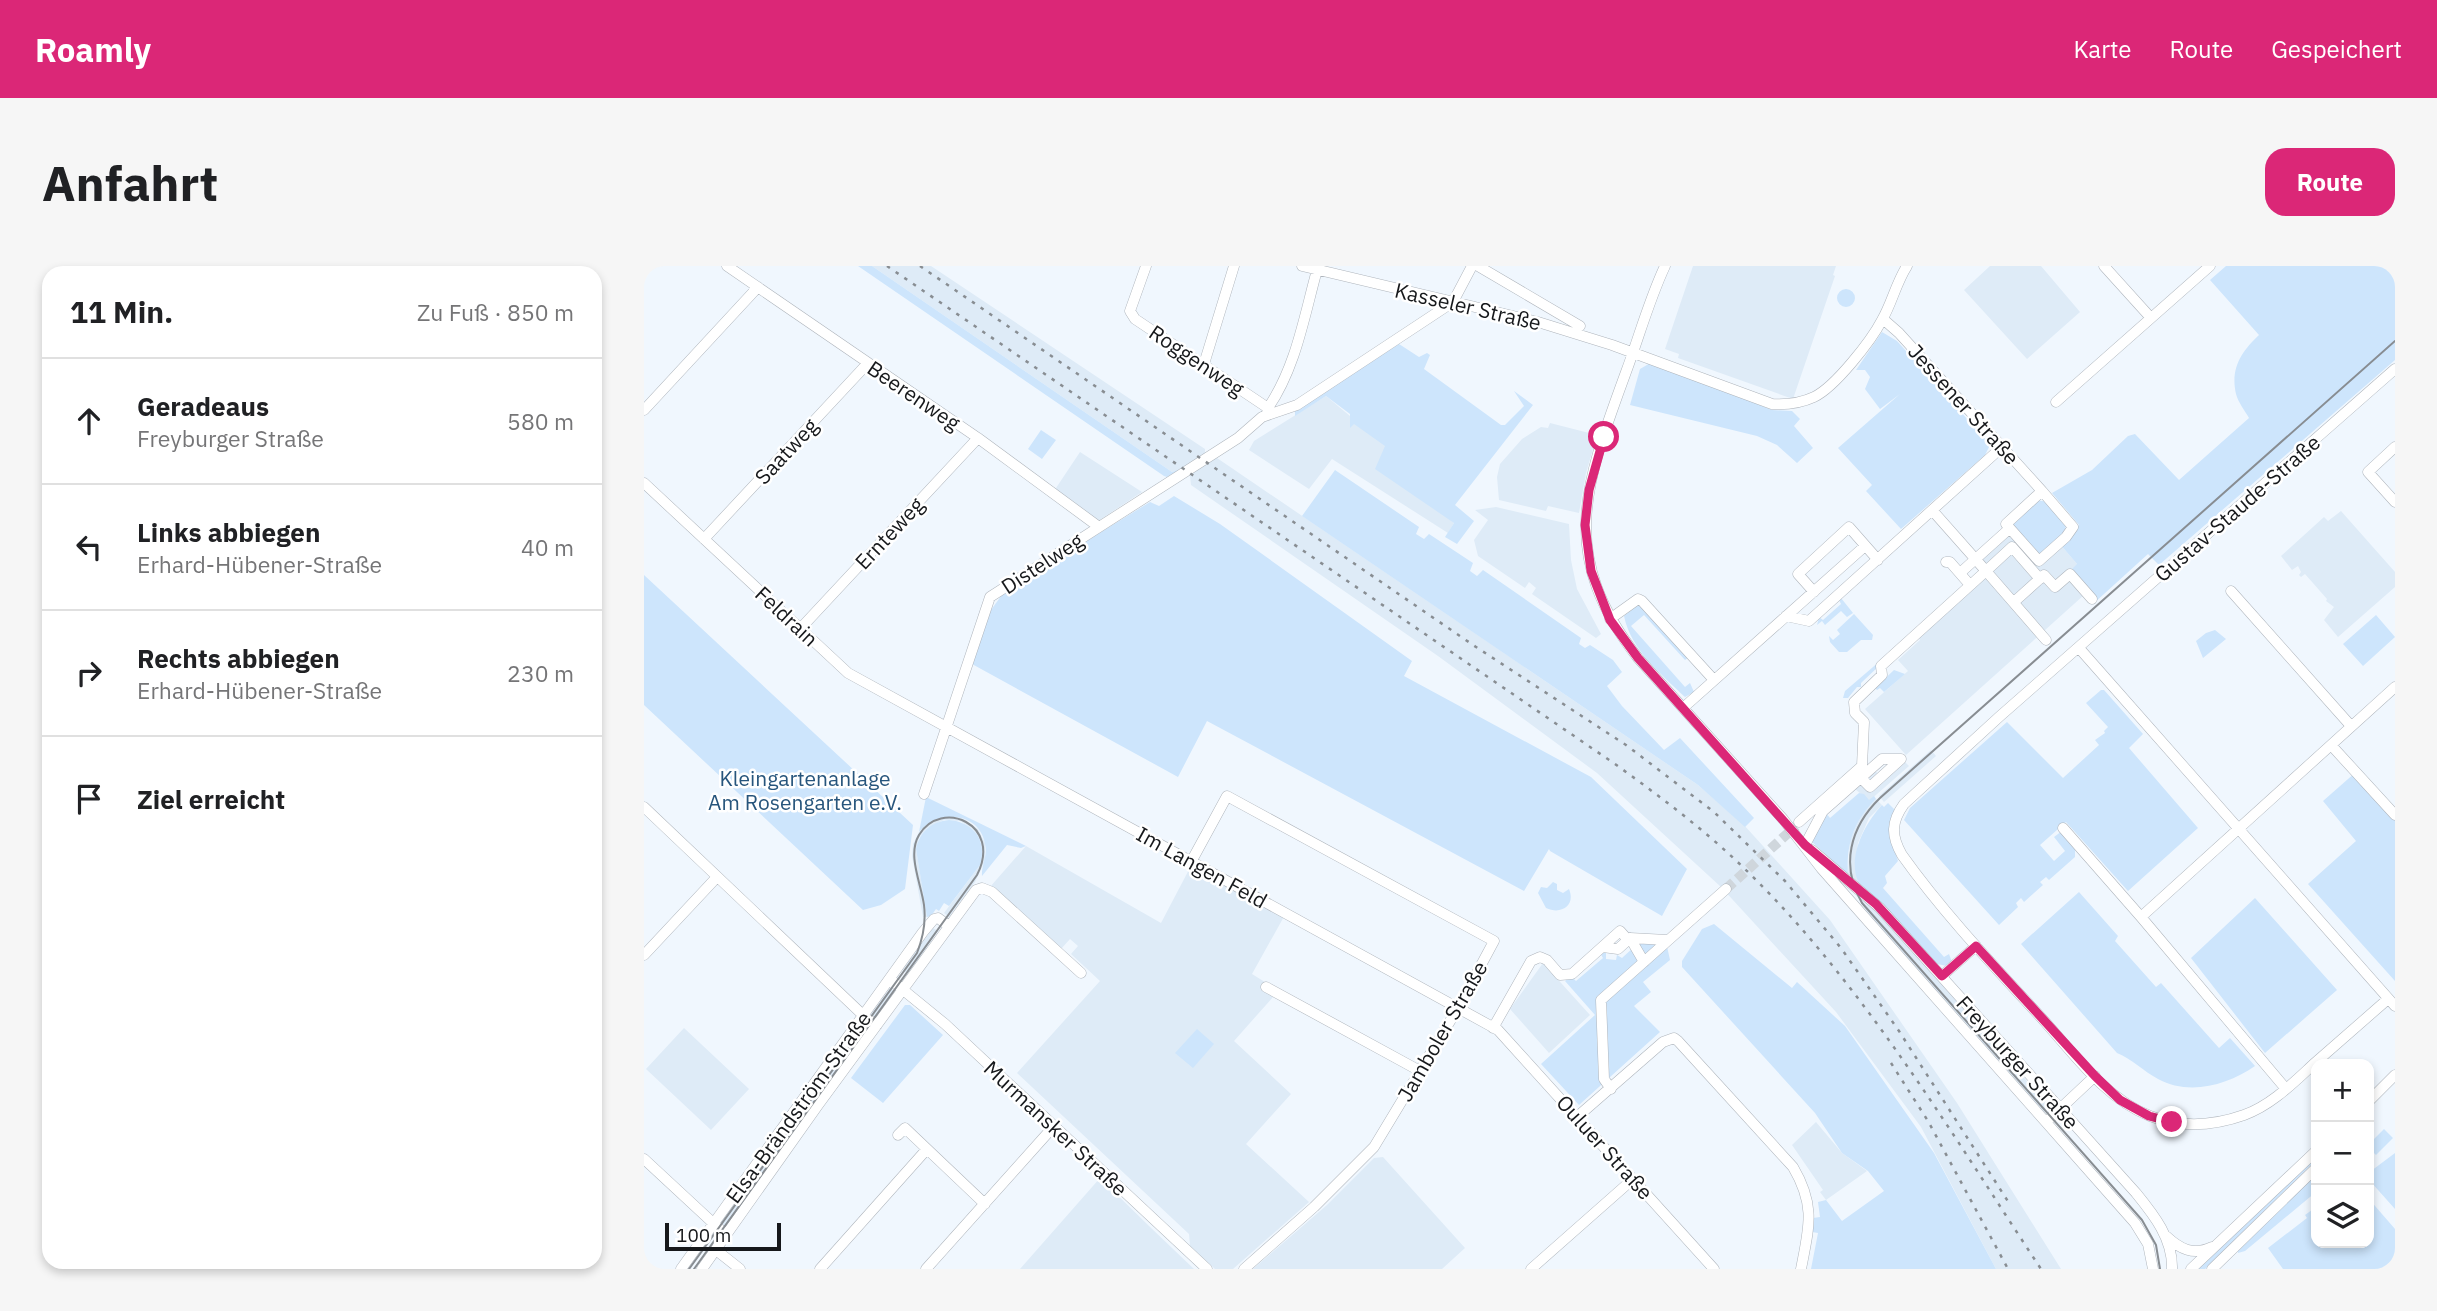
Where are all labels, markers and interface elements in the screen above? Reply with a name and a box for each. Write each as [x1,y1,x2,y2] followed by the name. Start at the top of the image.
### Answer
[35,28,151,71] text: Roamly
[2073,33,2132,65] text: Karte
[2170,33,2233,65] text: Route
[2271,33,2402,65] text: Gespeichert
[2265,148,2395,216] button: Route
[42,151,218,214] text: Anfahrt
[1392,276,1544,336] street label: Kasseler Straße
[70,292,173,331] text: 11 Min.
[417,297,574,327] text: Zu Fuß · 850 m
[1144,318,1250,402] street label: Roggenweg
[1902,338,2026,470] street label: Jessener Straße
[862,354,966,436] street label: Beerenweg
[137,389,269,423] text: Geradeaus
[70,402,108,440] icon: ahead
[507,406,574,436] text: 580 m
[748,412,824,490] street label: Saatweg
[1588,421,1619,452] route start
[137,423,324,453] text: Freyburger Straße
[2148,428,2326,588] street label: Gustav-Staude-Straße
[848,491,930,575] street label: Ernteweg
[137,515,320,549] text: Links abbiegen
[996,526,1088,600] street label: Distelweg
[70,528,108,566] icon: left
[521,532,574,562] text: 40 m
[137,549,382,579] text: Erhard-Hübener-Straße
[749,580,825,652] street label: Feldrain
[137,641,340,675] text: Rechts abbiegen
[70,654,108,692] icon: right
[507,658,574,688] text: 230 m
[137,675,382,705] text: Erhard-Hübener-Straße
[708,764,902,816] park label: Kleingartenanlage Am Rosengarten e.V.
[70,780,108,818] icon: arrive
[137,782,285,816] text: Ziel erreicht
[1132,820,1272,914] street label: Im Langen Feld
[1391,956,1493,1106] street label: Jamboler Straße
[1950,989,2086,1135] street label: Freyburger Straße
[719,1005,877,1209] street label: Elsa-Brändström-Straße
[978,1054,1134,1202] street label: Murmansker Straße
[2311,1059,2374,1248] map controls
[2311,1059,2374,1122] button: +
[1550,1089,1660,1205] street label: Ouluer Straße
[2156,1106,2187,1137] route end
[2311,1122,2374,1185] button: −
[2311,1185,2374,1248] button: layers
[665,1220,780,1252] scale bar
[676,1223,731,1247] text: 100 m

